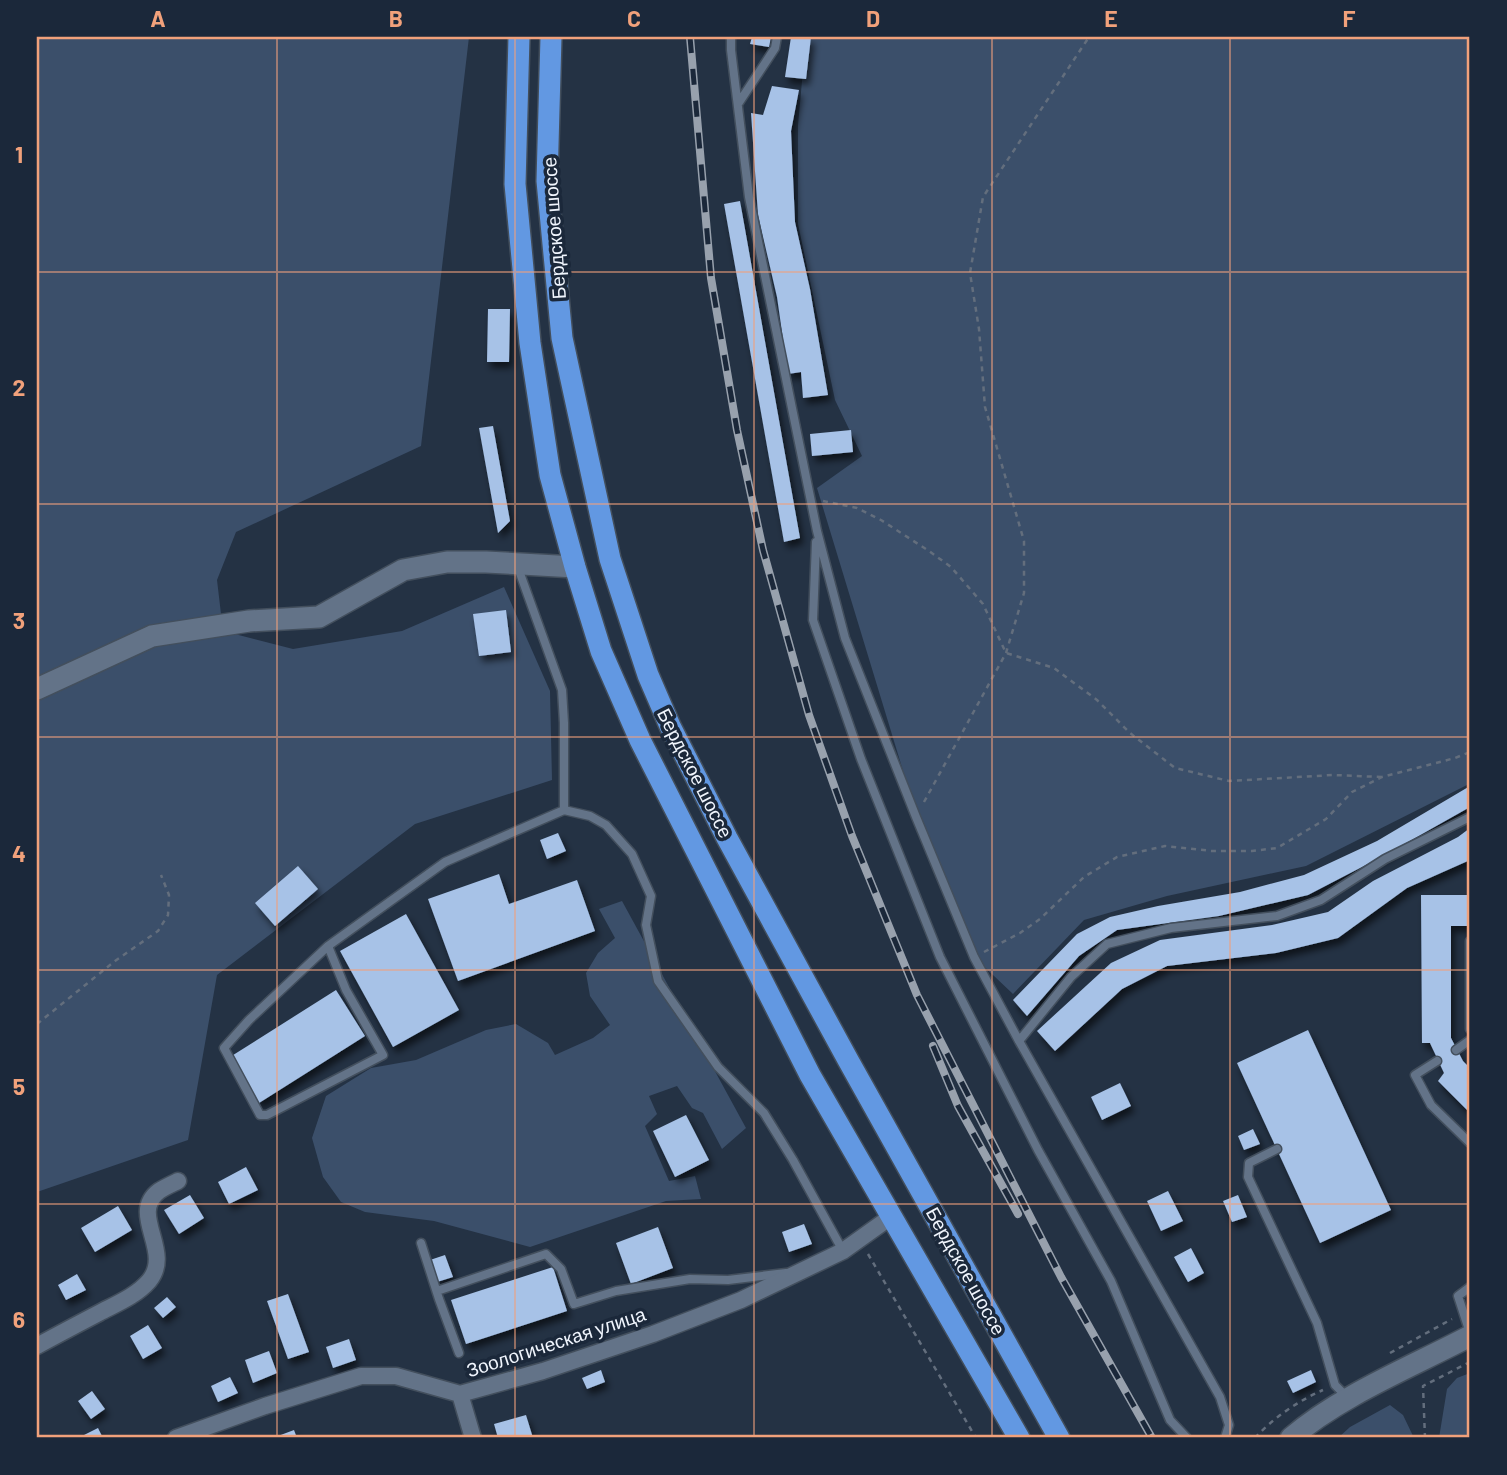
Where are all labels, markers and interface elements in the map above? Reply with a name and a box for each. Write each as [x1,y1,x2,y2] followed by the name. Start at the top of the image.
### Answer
[150,4,166,32] text: A
[389,4,403,32] text: B
[627,4,641,32] text: C
[866,4,880,32] text: D
[1104,4,1118,32] text: E
[1343,4,1356,32] text: F
[15,140,23,168] text: 1
[537,156,570,300] street label: Бердское шоссе
[13,373,25,401] text: 2
[13,606,25,634] text: 3
[653,704,738,842] street label: Бердское шоссе
[12,839,26,867] text: 4
[13,1072,25,1100] text: 5
[922,1203,1011,1339] street label: Бердское шоссе
[463,1302,649,1381] street label: Зоологическая улица
[13,1305,25,1333] text: 6

